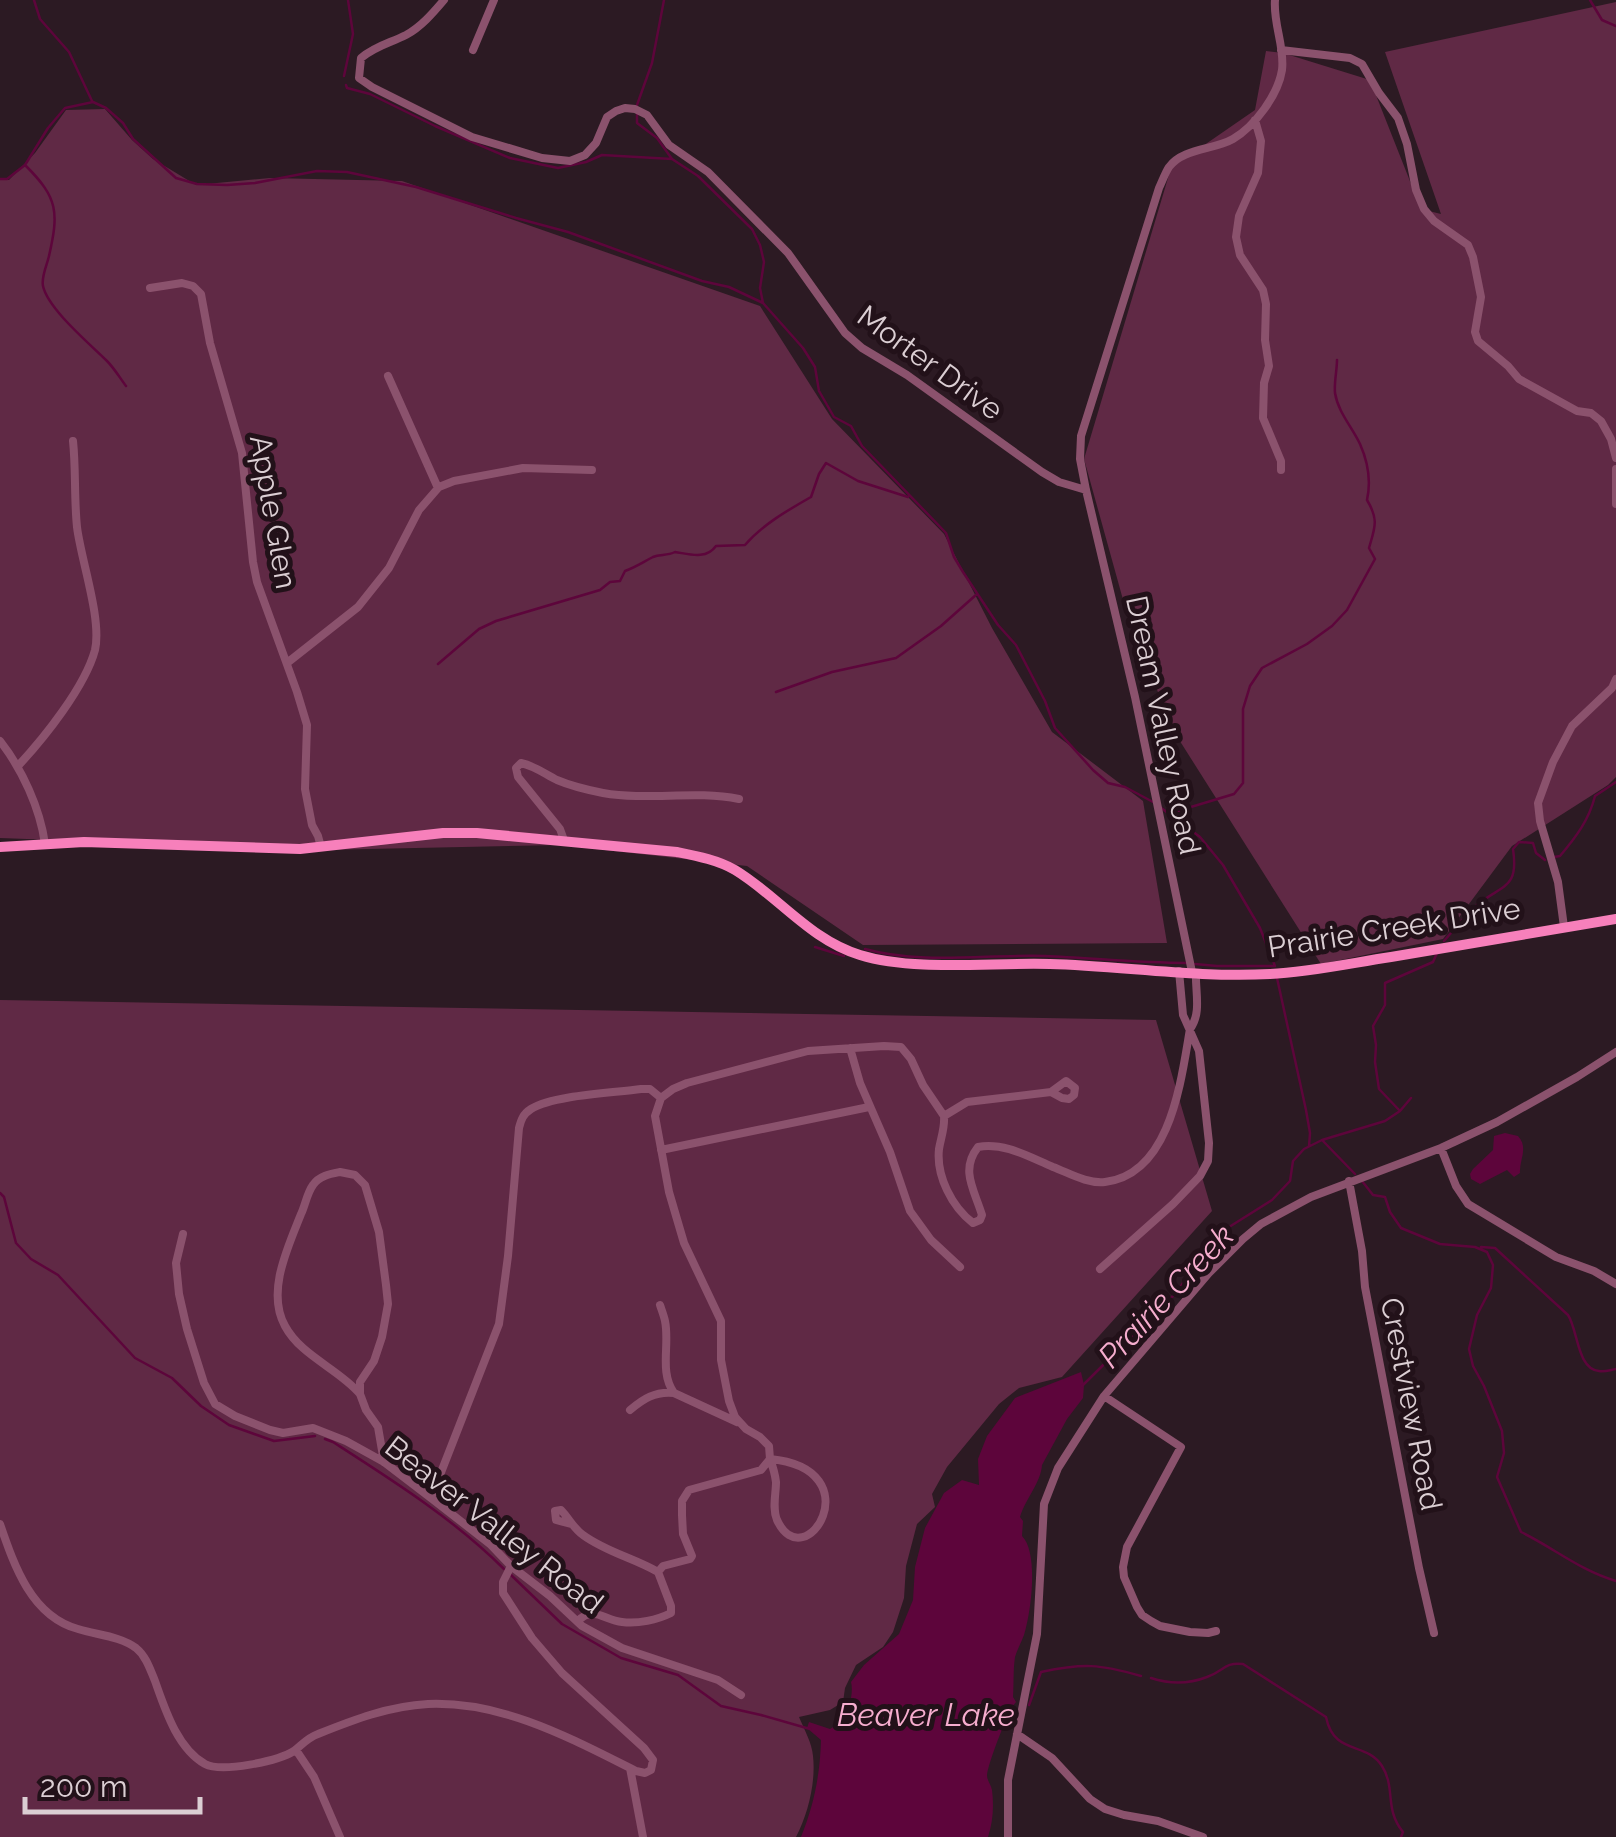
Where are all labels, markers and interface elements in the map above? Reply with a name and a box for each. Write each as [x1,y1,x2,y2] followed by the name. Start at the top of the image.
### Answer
[851,298,1010,427] street label: Morter Drive
[243,432,304,592] street label: Apple Glen
[1119,592,1208,857] street label: Dream Valley Road
[1265,890,1523,965] street label: Prairie Creek Drive
[1090,1217,1241,1375] water label: Prairie Creek
[1374,1295,1449,1513] street label: Crestview Road
[378,1429,610,1620] street label: Beaver Valley Road
[837,1696,1015,1733] water label: Beaver Lake
[25,1752,200,1814] scale bar
[40,1769,128,1804] text: 200 m

